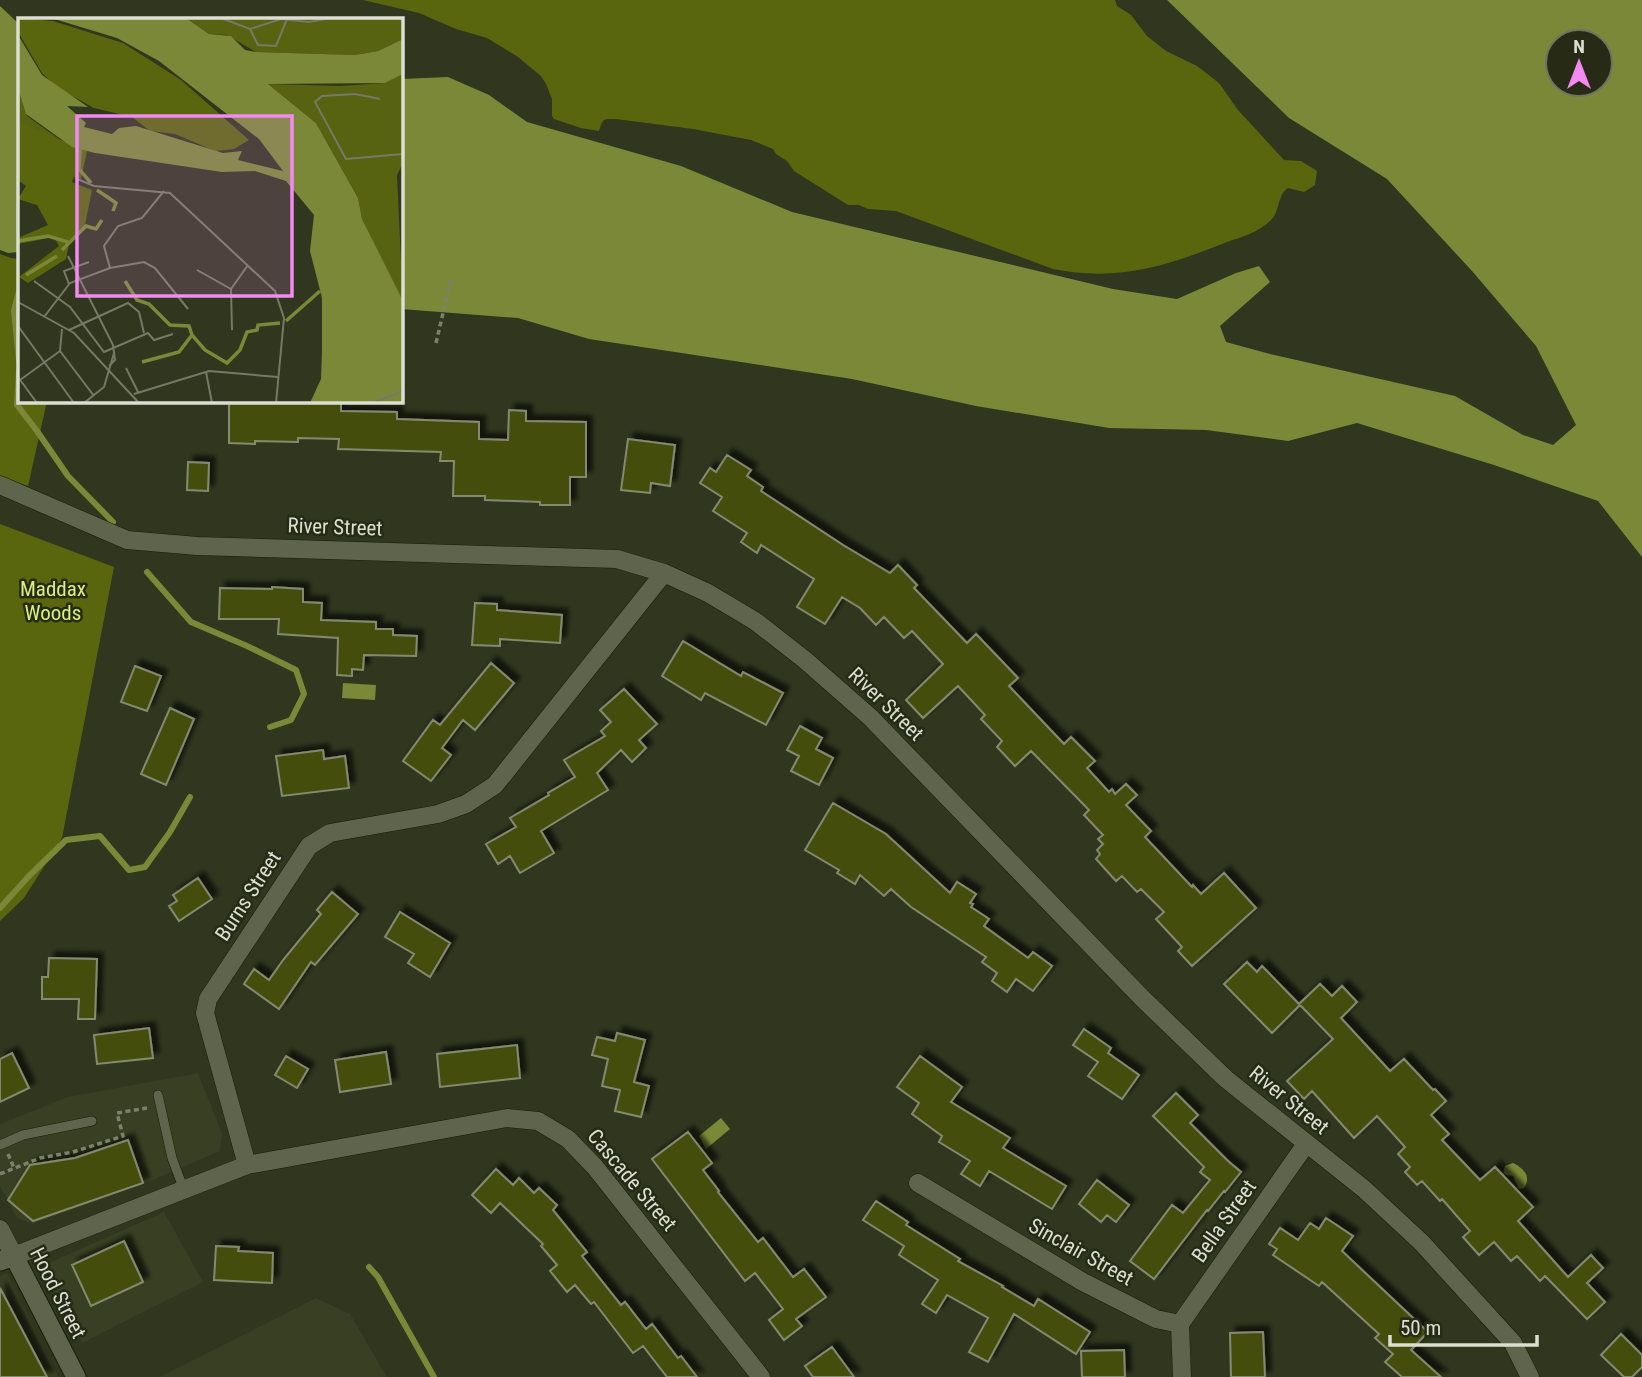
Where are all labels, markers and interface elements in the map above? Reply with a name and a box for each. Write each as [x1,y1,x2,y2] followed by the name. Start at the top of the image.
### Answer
[18,18,402,402] inset map
[1544,28,1614,98] north arrow
[1573,35,1585,58] text: N
[287,513,383,541] street label: River Street
[20,577,86,625] park label: Maddax Woods
[843,662,929,746] street label: River Street
[210,847,286,945] street label: Burns Street
[1244,1061,1334,1139] street label: River Street
[582,1124,682,1236] street label: Cascade Street
[1187,1175,1261,1267] street label: Bella Street
[1025,1213,1137,1291] street label: Sinclair Street
[25,1244,91,1342] street label: Hood Street
[1390,1304,1537,1348] scale bar
[1400,1316,1441,1340] text: 50 m

